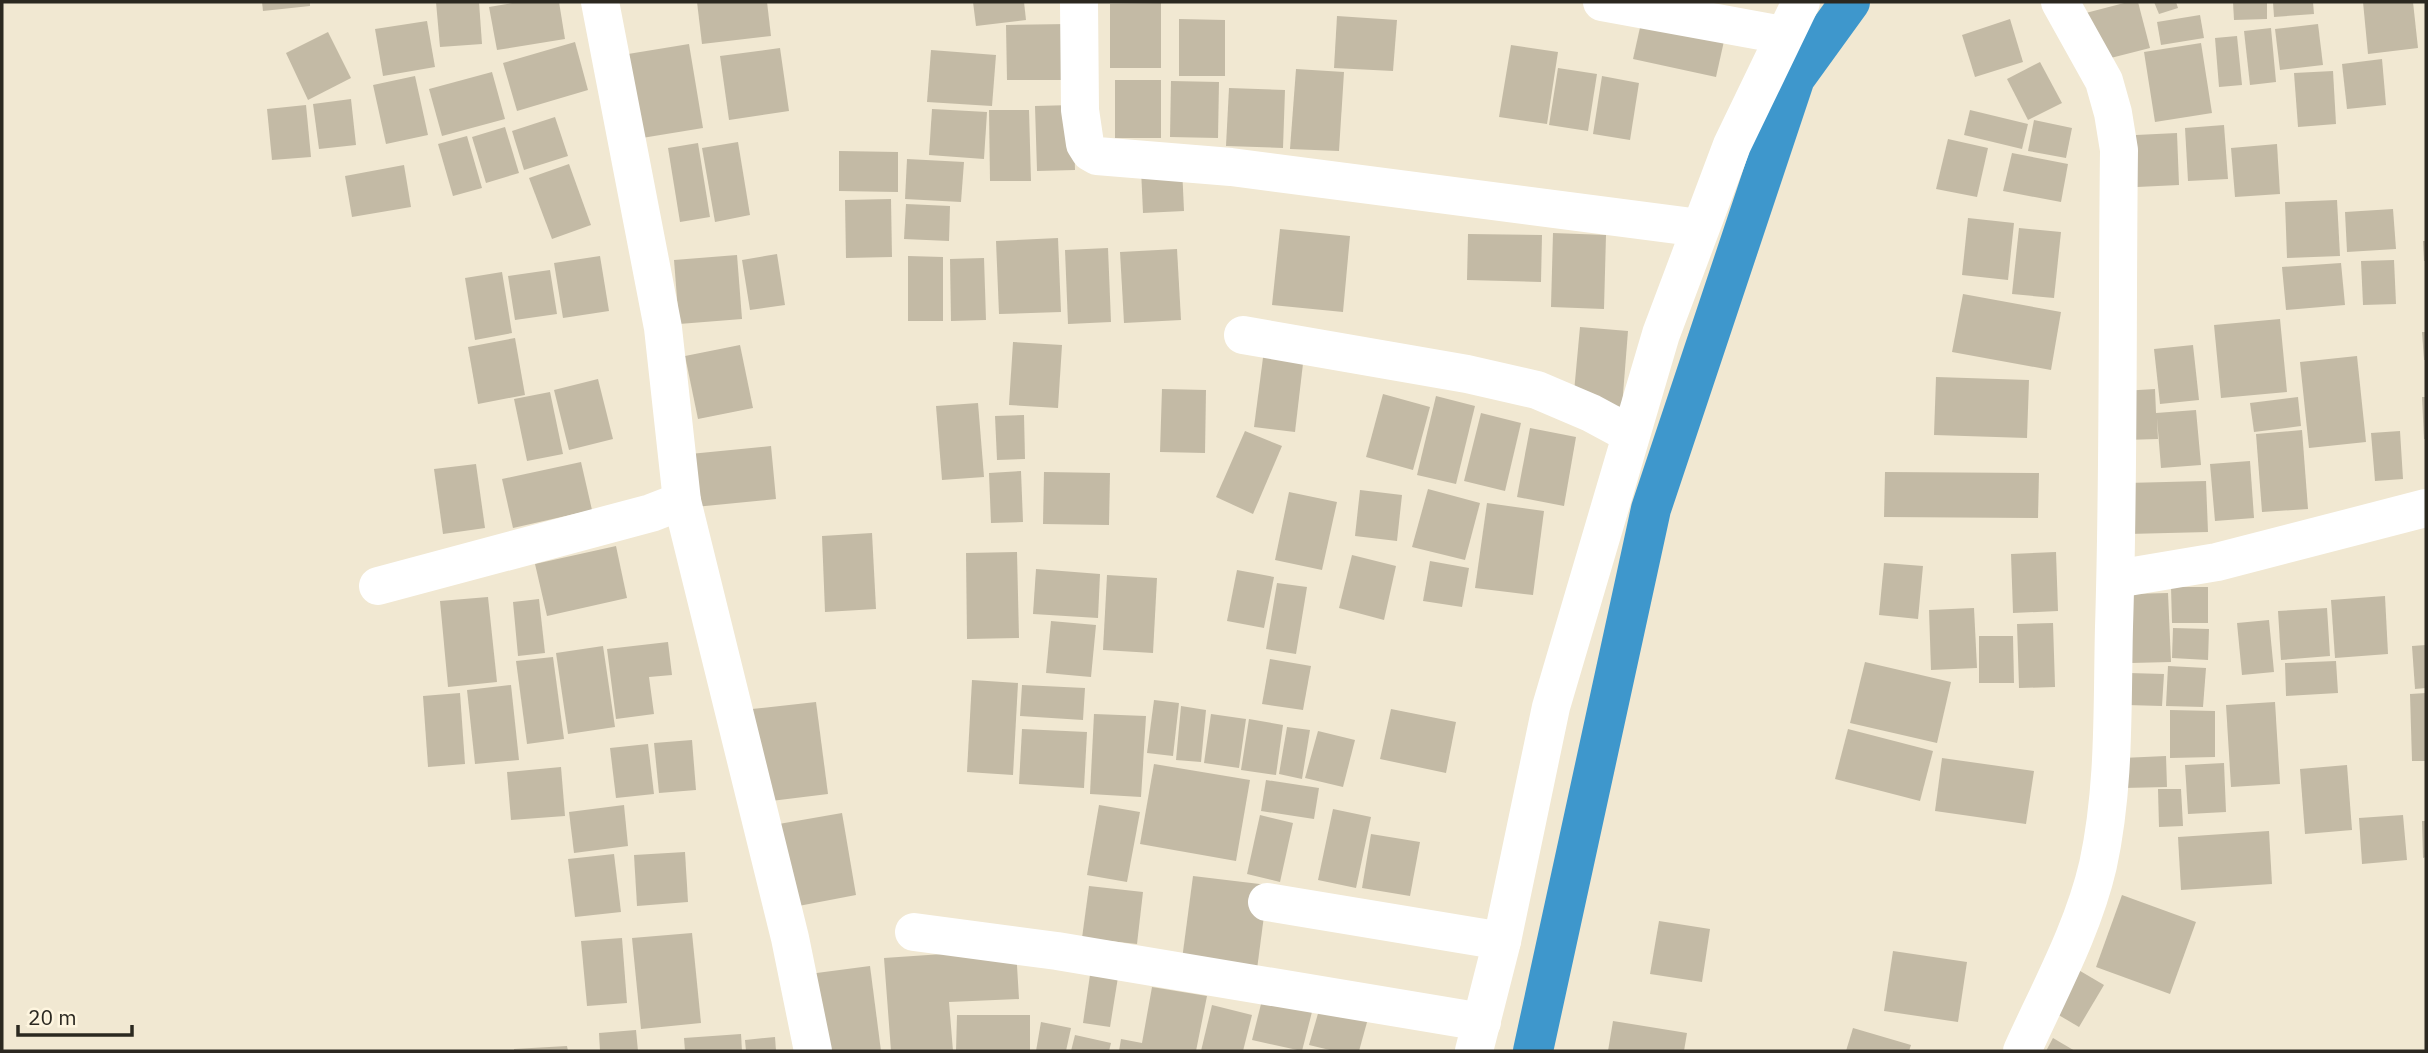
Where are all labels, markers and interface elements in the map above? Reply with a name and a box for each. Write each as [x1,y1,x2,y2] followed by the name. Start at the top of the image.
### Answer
[18,993,131,1038] scale bar
[28,1003,77,1031] text: 20 m

